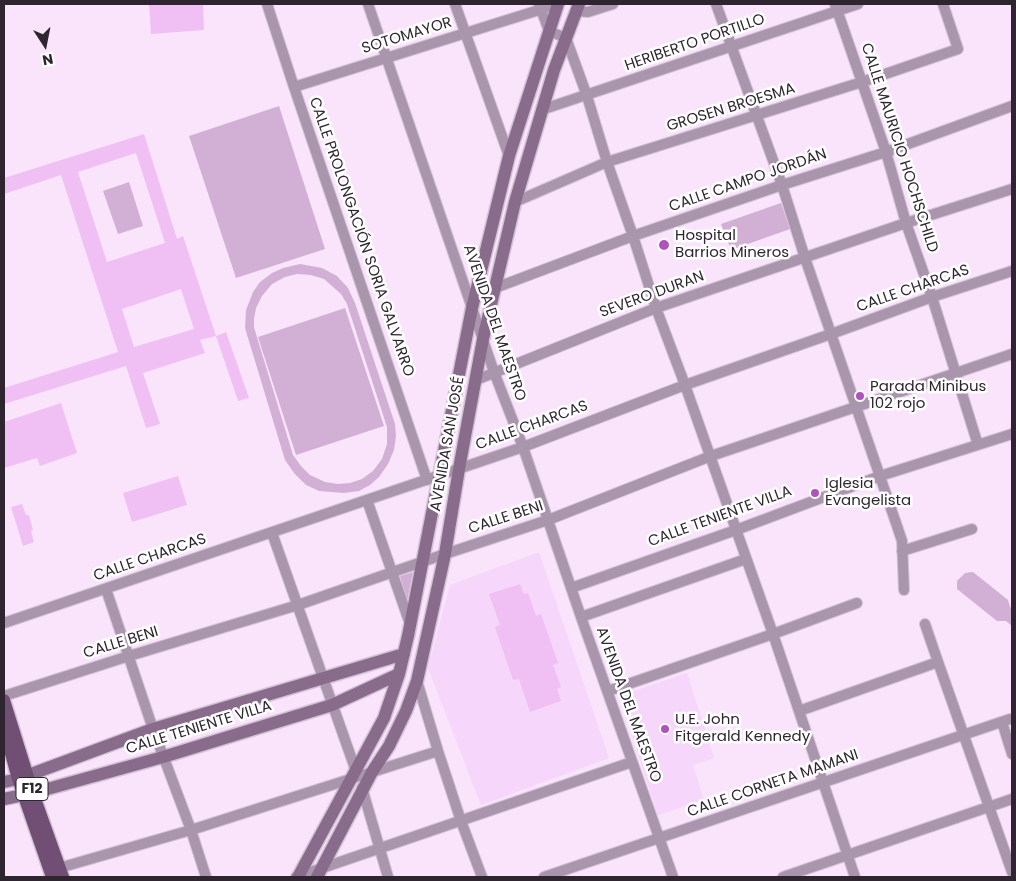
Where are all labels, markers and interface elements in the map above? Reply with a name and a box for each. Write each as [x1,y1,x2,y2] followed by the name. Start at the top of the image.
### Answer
[623,11,767,75] street label: HERIBERTO PORTILLO
[360,14,454,58] street label: SOTOMAYOR
[20,20,70,70] north arrow
[857,41,941,255] street label: CALLE MAURICIO HOCHSCHILD
[41,49,55,71] text: N
[665,80,797,136] street label: GROSEN BROESMA
[305,95,417,379] street label: CALLE PROLONGACIÓN SORIA GALVARRO
[667,146,829,216] street label: CALLE CAMPO JORDÁN
[675,227,789,262] place label: Hospital Barrios Mineros
[657,238,671,252] marker: Hospital Barrios Mineros
[459,242,529,404] street label: AVENIDA DEL MAESTRO
[854,261,972,317] street label: CALLE CHARCAS
[597,268,707,322] street label: SEVERO DURAN
[427,375,469,513] street label: AVENIDA SAN JOSÉ
[870,378,986,413] place label: Parada Minibus 102 rojo
[854,390,866,402] marker: Parada Minibus 102 rojo
[473,397,591,455] street label: CALLE CHARCAS
[825,475,911,510] place label: Iglesia Evangelista
[646,483,794,551] street label: CALLE TENIENTE VILLA
[809,487,821,499] marker: Iglesia Evangelista
[466,497,546,539] street label: CALLE BENI
[91,530,209,586] street label: CALLE CHARCAS
[81,623,161,663] street label: CALLE BENI
[591,625,665,785] street label: AVENIDA DEL MAESTRO
[124,697,274,759] street label: CALLE TENIENTE VILLA
[675,711,810,746] place label: U.E. John Fitgerald Kennedy
[659,723,671,735] marker: U.E. John Fitgerald Kennedy
[685,746,861,822] street label: CALLE CORNETA MAMANI
[16,778,48,801] road number: F12

